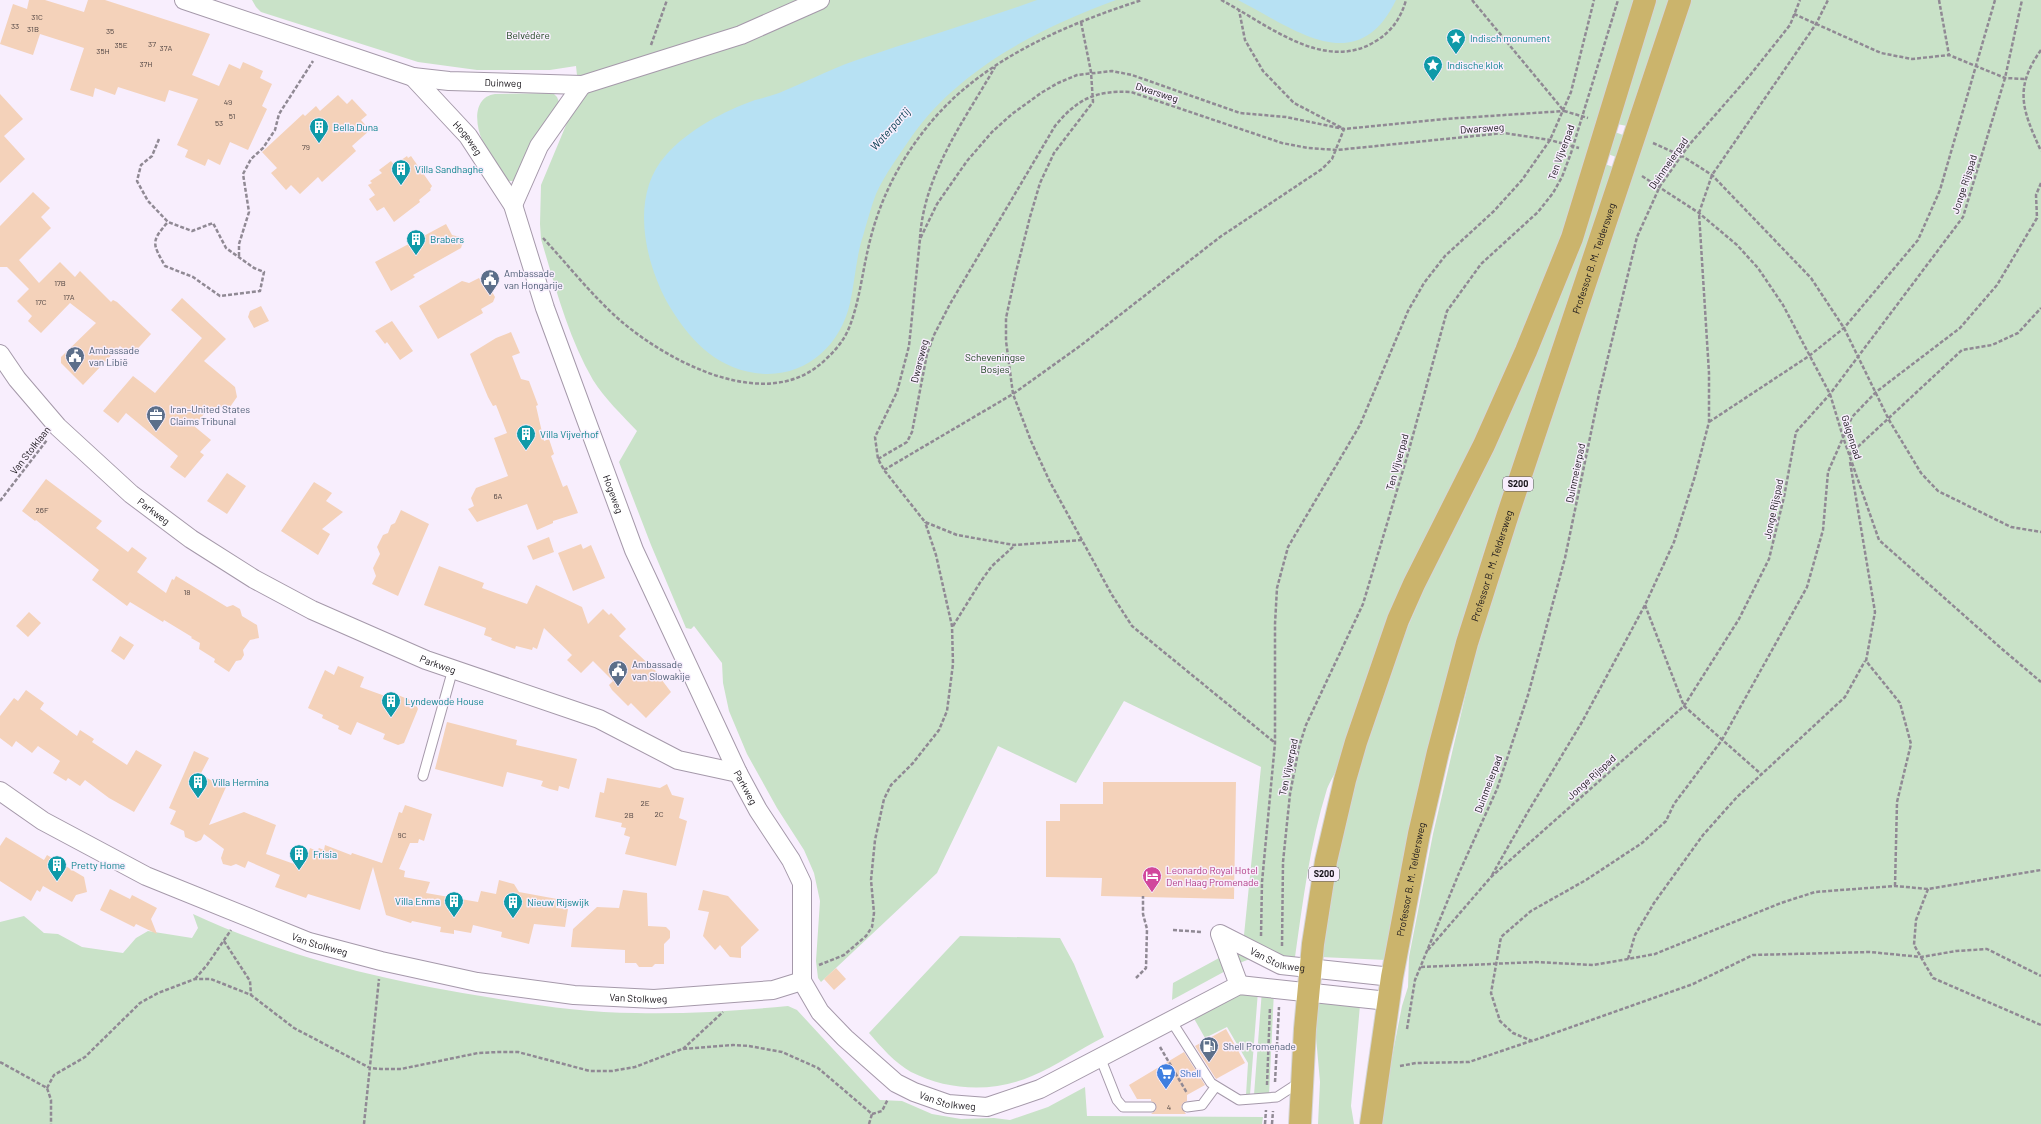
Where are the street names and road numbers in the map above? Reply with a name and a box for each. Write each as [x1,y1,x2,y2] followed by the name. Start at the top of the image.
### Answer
[484,76,522,89] street label: Duinweg
[1134,79,1180,105] street label: Dwarsweg
[451,118,485,157] street label: Hogeweg
[1460,120,1504,136] street label: Dwarsweg
[1545,123,1577,181] street label: Ten Vijverpad
[1646,135,1690,191] street label: Duinmeierpad
[1949,153,1979,215] street label: Jonge Rijspad
[1569,201,1618,315] street label: Professor B. M. Teldersweg
[908,338,930,384] street label: Dwarsweg
[1839,413,1865,461] street label: Galgenpad
[7,423,53,477] street label: Van Stolklaan
[1383,432,1411,492] street label: Ten Vijverpad
[1563,442,1587,504] street label: Duinmeierpad
[601,473,626,515] street label: Hogeweg
[1503,477,1533,491] road number: S200
[1761,478,1785,540] street label: Jonge Rijspad
[135,495,172,527] street label: Parkweg
[1468,509,1515,623] street label: Professor B. M. Teldersweg
[418,652,458,676] street label: Parkweg
[1276,737,1300,797] street label: Ten Vijverpad
[1564,752,1618,802] street label: Jonge Rijspad
[1472,754,1504,814] street label: Duinmeierpad
[732,768,760,807] street label: Parkweg
[1394,821,1428,937] street label: Professor B. M. Teldersweg
[1309,867,1339,881] road number: S200
[290,930,349,958] street label: Van Stolkweg
[1248,944,1306,974] street label: Van Stolkweg
[609,991,668,1005] street label: Van Stolkweg
[918,1088,976,1112] street label: Van Stolkweg

